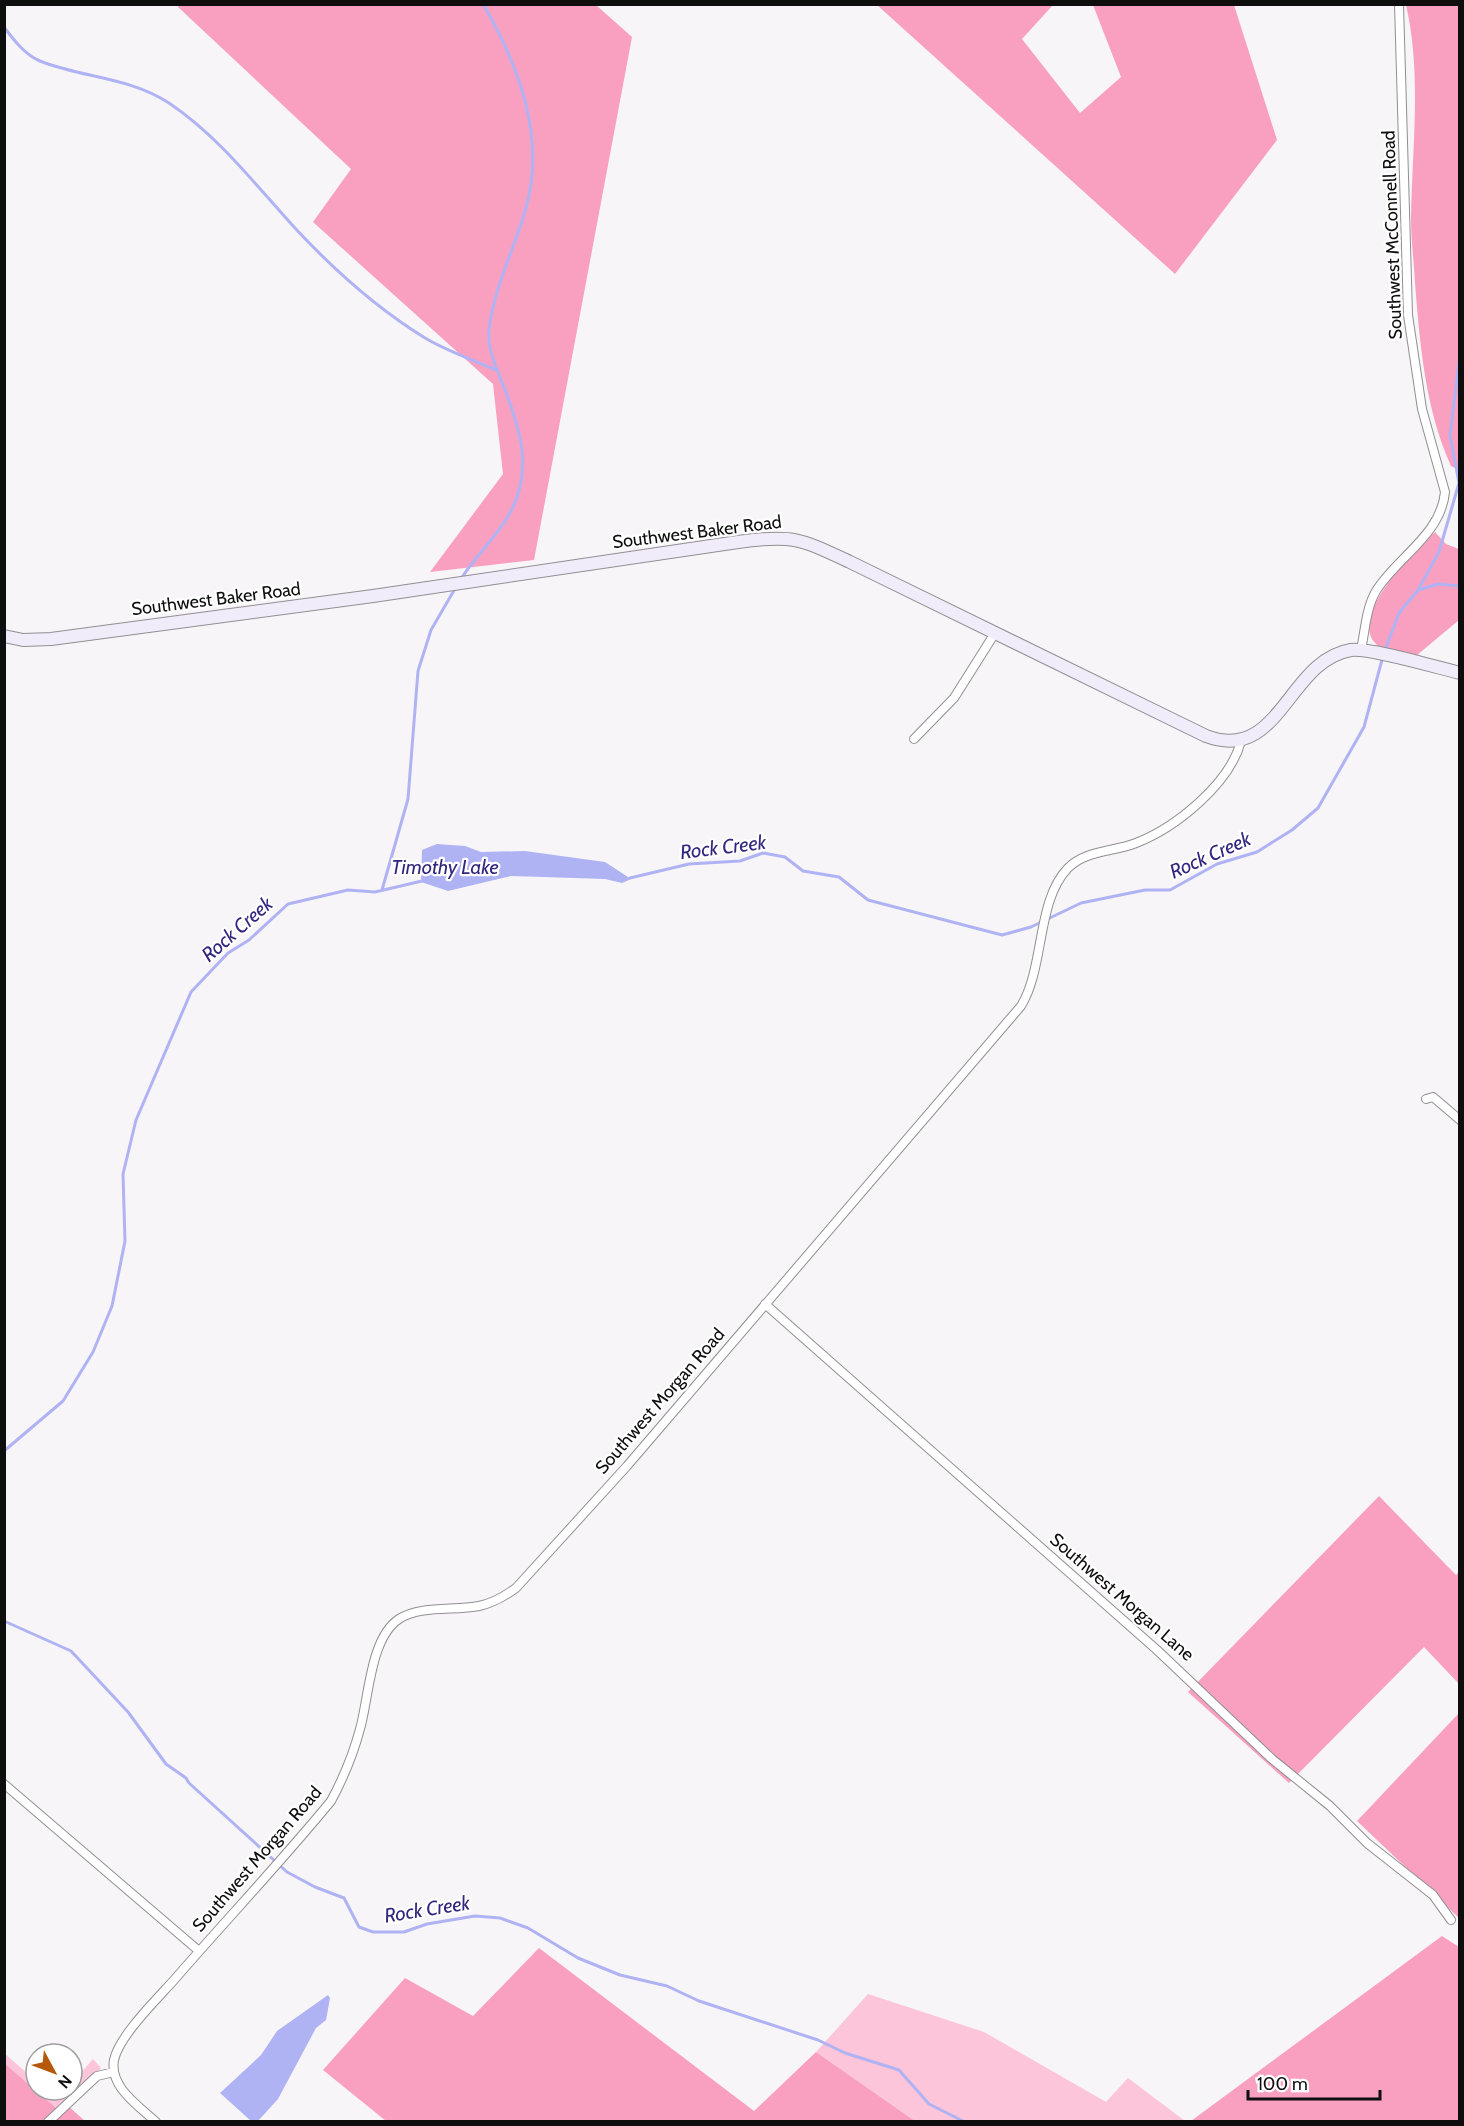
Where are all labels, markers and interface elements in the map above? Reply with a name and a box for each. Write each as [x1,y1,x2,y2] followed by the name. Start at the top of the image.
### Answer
[1377,130,1407,340] street label: Southwest McConnell Road
[611,511,783,553] street label: Southwest Baker Road
[130,578,302,620] street label: Southwest Baker Road
[1166,826,1256,884] water label: Rock Creek
[679,830,769,864] water label: Rock Creek
[391,855,499,879] water label: Timothy Lake
[197,891,279,966] water label: Rock Creek
[591,1324,729,1478] street label: Southwest Morgan Road
[1045,1528,1199,1666] street label: Southwest Morgan Lane
[188,1782,326,1936] street label: Southwest Morgan Road
[382,1890,473,1928] water label: Rock Creek
[24,2042,84,2102] north arrow
[1248,2063,1380,2101] scale bar
[54,2071,76,2092] text: N
[1257,2073,1308,2095] text: 100 m

